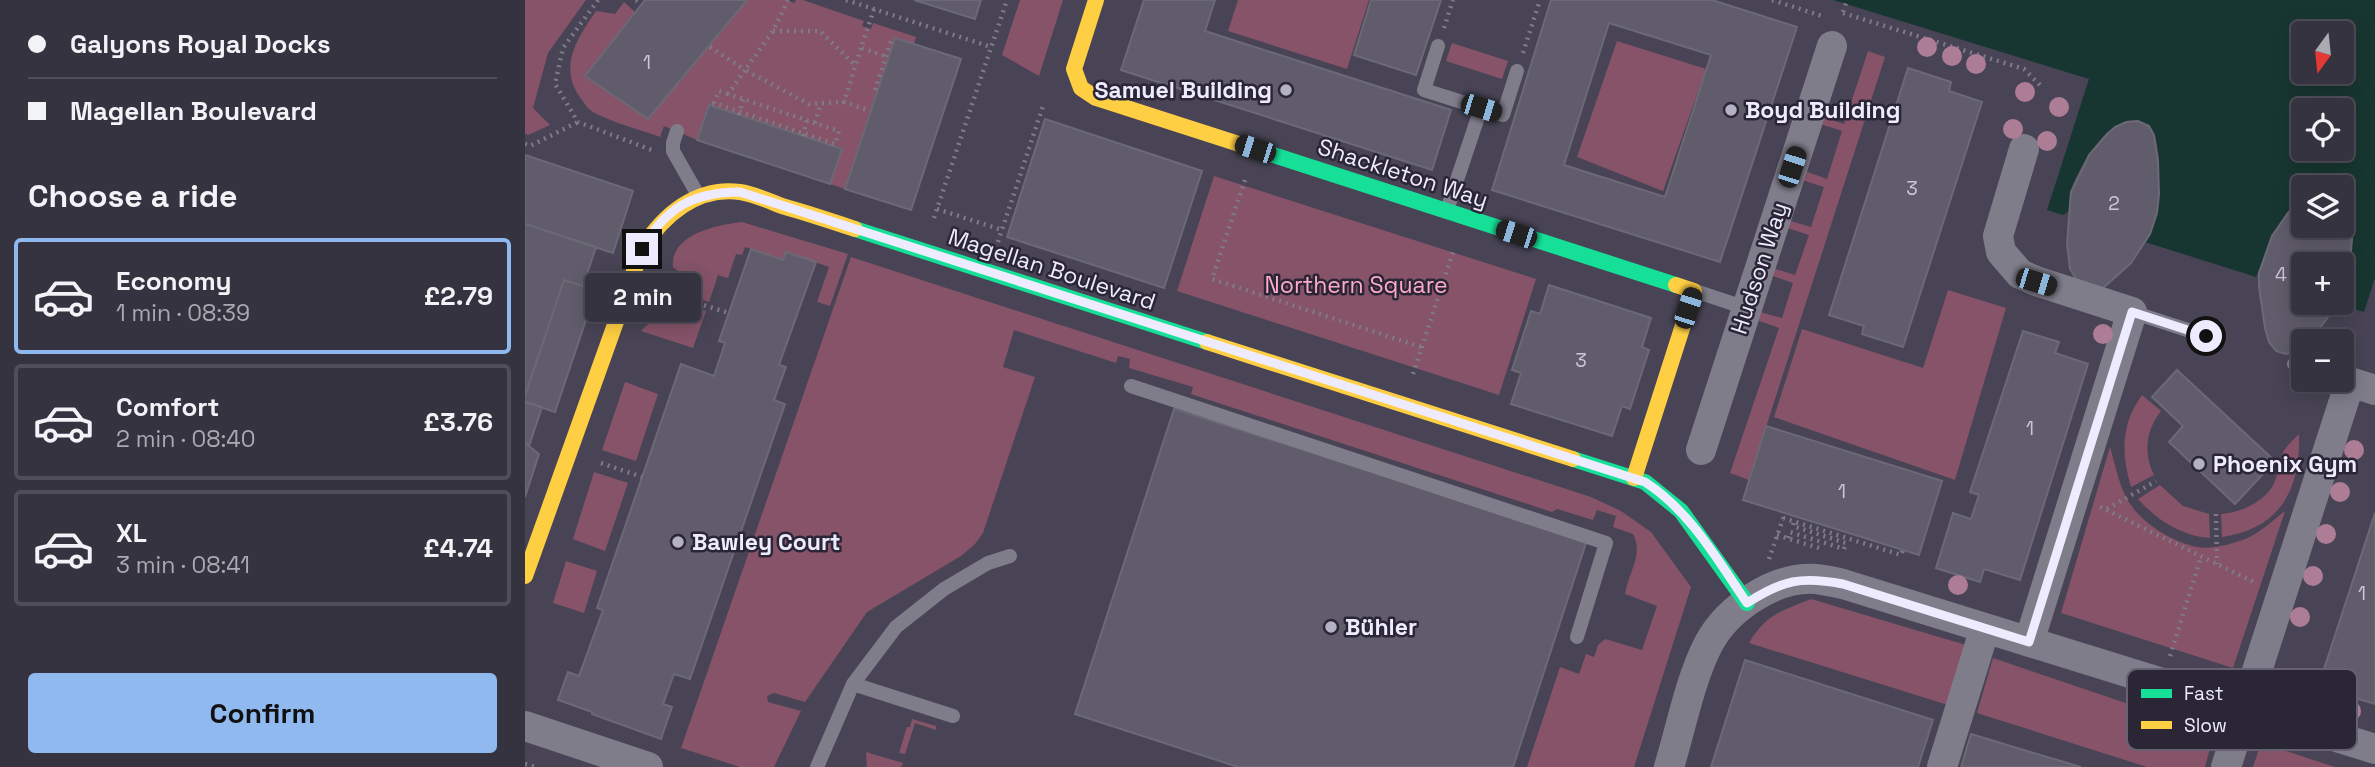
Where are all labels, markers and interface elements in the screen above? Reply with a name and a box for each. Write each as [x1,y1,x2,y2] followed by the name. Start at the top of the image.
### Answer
[2291,21,2354,84] north arrow
[2291,21,2354,392] map controls
[70,27,331,61] text: Galyons Royal Docks
[643,50,651,75] house number: 1
[1095,75,1272,105] place label: Samuel Building
[1278,82,1294,98] marker: Samuel Building
[1458,92,1505,124] car
[70,94,317,128] text: Magellan Boulevard
[1745,95,1900,125] place label: Boyd Building
[2291,98,2354,161] button: locate
[1723,102,1739,118] marker: Boyd Building
[1314,131,1492,215] street label: Shackleton Way
[1232,133,1279,165] car
[1776,144,1809,190] car
[2291,175,2354,238] button: layers
[28,176,238,216] text: Choose a ride
[1906,176,1918,201] house number: 3
[2108,191,2120,216] house number: 2
[1724,198,1794,338] street label: Hudson Way
[1493,218,1540,250] car
[945,221,1159,317] street label: Magellan Boulevard
[626,233,658,265] route end
[2291,252,2354,315] button: +
[2275,262,2287,287] house number: 4
[116,264,232,298] text: Economy
[32,265,95,328] icon: car
[2013,266,2060,298] car
[1264,270,1448,300] park label: Northern Square
[584,274,700,322] callout: 2 min
[424,279,493,313] text: £2.79
[613,282,673,312] text: 2 min
[1672,285,1705,331] car
[116,298,250,328] text: 1 min · 08:39
[2190,320,2222,352] route start
[2291,329,2354,392] button: −
[1575,348,1587,373] house number: 3
[116,390,219,424] text: Comfort
[32,391,95,454] icon: car
[423,405,493,439] text: £3.76
[2026,416,2034,441] house number: 1
[116,424,255,454] text: 2 min · 08:40
[2213,449,2357,479] place label: Phoenix Gym
[2191,456,2207,472] marker: Phoenix Gym
[1838,479,1846,504] house number: 1
[116,516,147,550] text: XL
[32,517,95,580] icon: car
[692,527,841,557] place label: Bawley Court
[423,531,493,565] text: £4.74
[670,534,686,550] marker: Bawley Court
[116,550,250,580] text: 3 min · 08:41
[2358,581,2366,606] house number: 1
[1345,612,1417,642] place label: Bühler
[1323,619,1339,635] marker: Bühler
[2127,669,2357,750] legend
[28,673,497,753] button: Confirm
[2184,681,2224,706] text: Fast
[2184,713,2227,738] text: Slow

